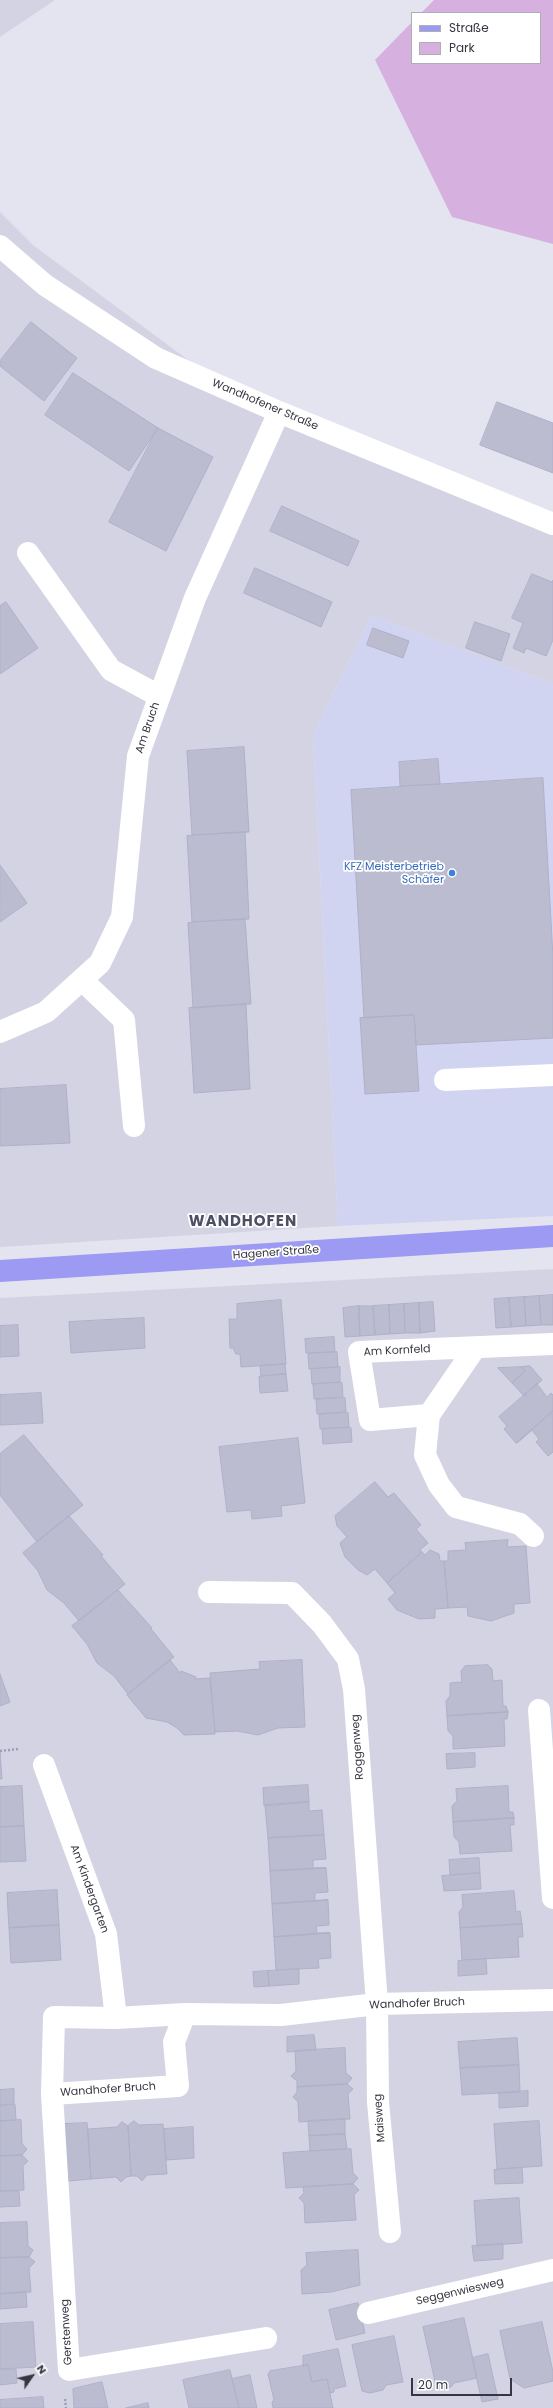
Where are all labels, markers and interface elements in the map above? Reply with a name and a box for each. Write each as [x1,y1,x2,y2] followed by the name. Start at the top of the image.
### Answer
[411,12,541,64] legend
[449,19,489,36] text: Straße
[449,39,475,56] text: Park
[210,377,320,433] street label: Wandhofener Straße
[133,701,163,755] street label: Am Bruch
[344,860,444,886] place label: KFZ Meisterbetrieb Schäfer
[447,868,457,878] marker: KFZ Meisterbetrieb Schäfer
[189,1213,297,1231] district label: WANDHOFEN
[232,1243,320,1263] street label: Hagener Straße
[363,1343,431,1359] street label: Am Kornfeld
[349,1714,367,1780] street label: Roggenweg
[67,1843,111,1935] street label: Am Kindergarten
[369,1996,465,2012] street label: Wandhofer Bruch
[60,2080,156,2100] street label: Wandhofer Bruch
[372,2093,388,2143] street label: Maisweg
[415,2275,505,2309] street label: Seggenwiesweg
[59,2299,75,2365] street label: Gerstenweg
[12,2356,52,2396] north arrow
[33,2361,51,2377] text: N
[413,2370,514,2396] scale bar
[418,2376,448,2393] text: 20 m

